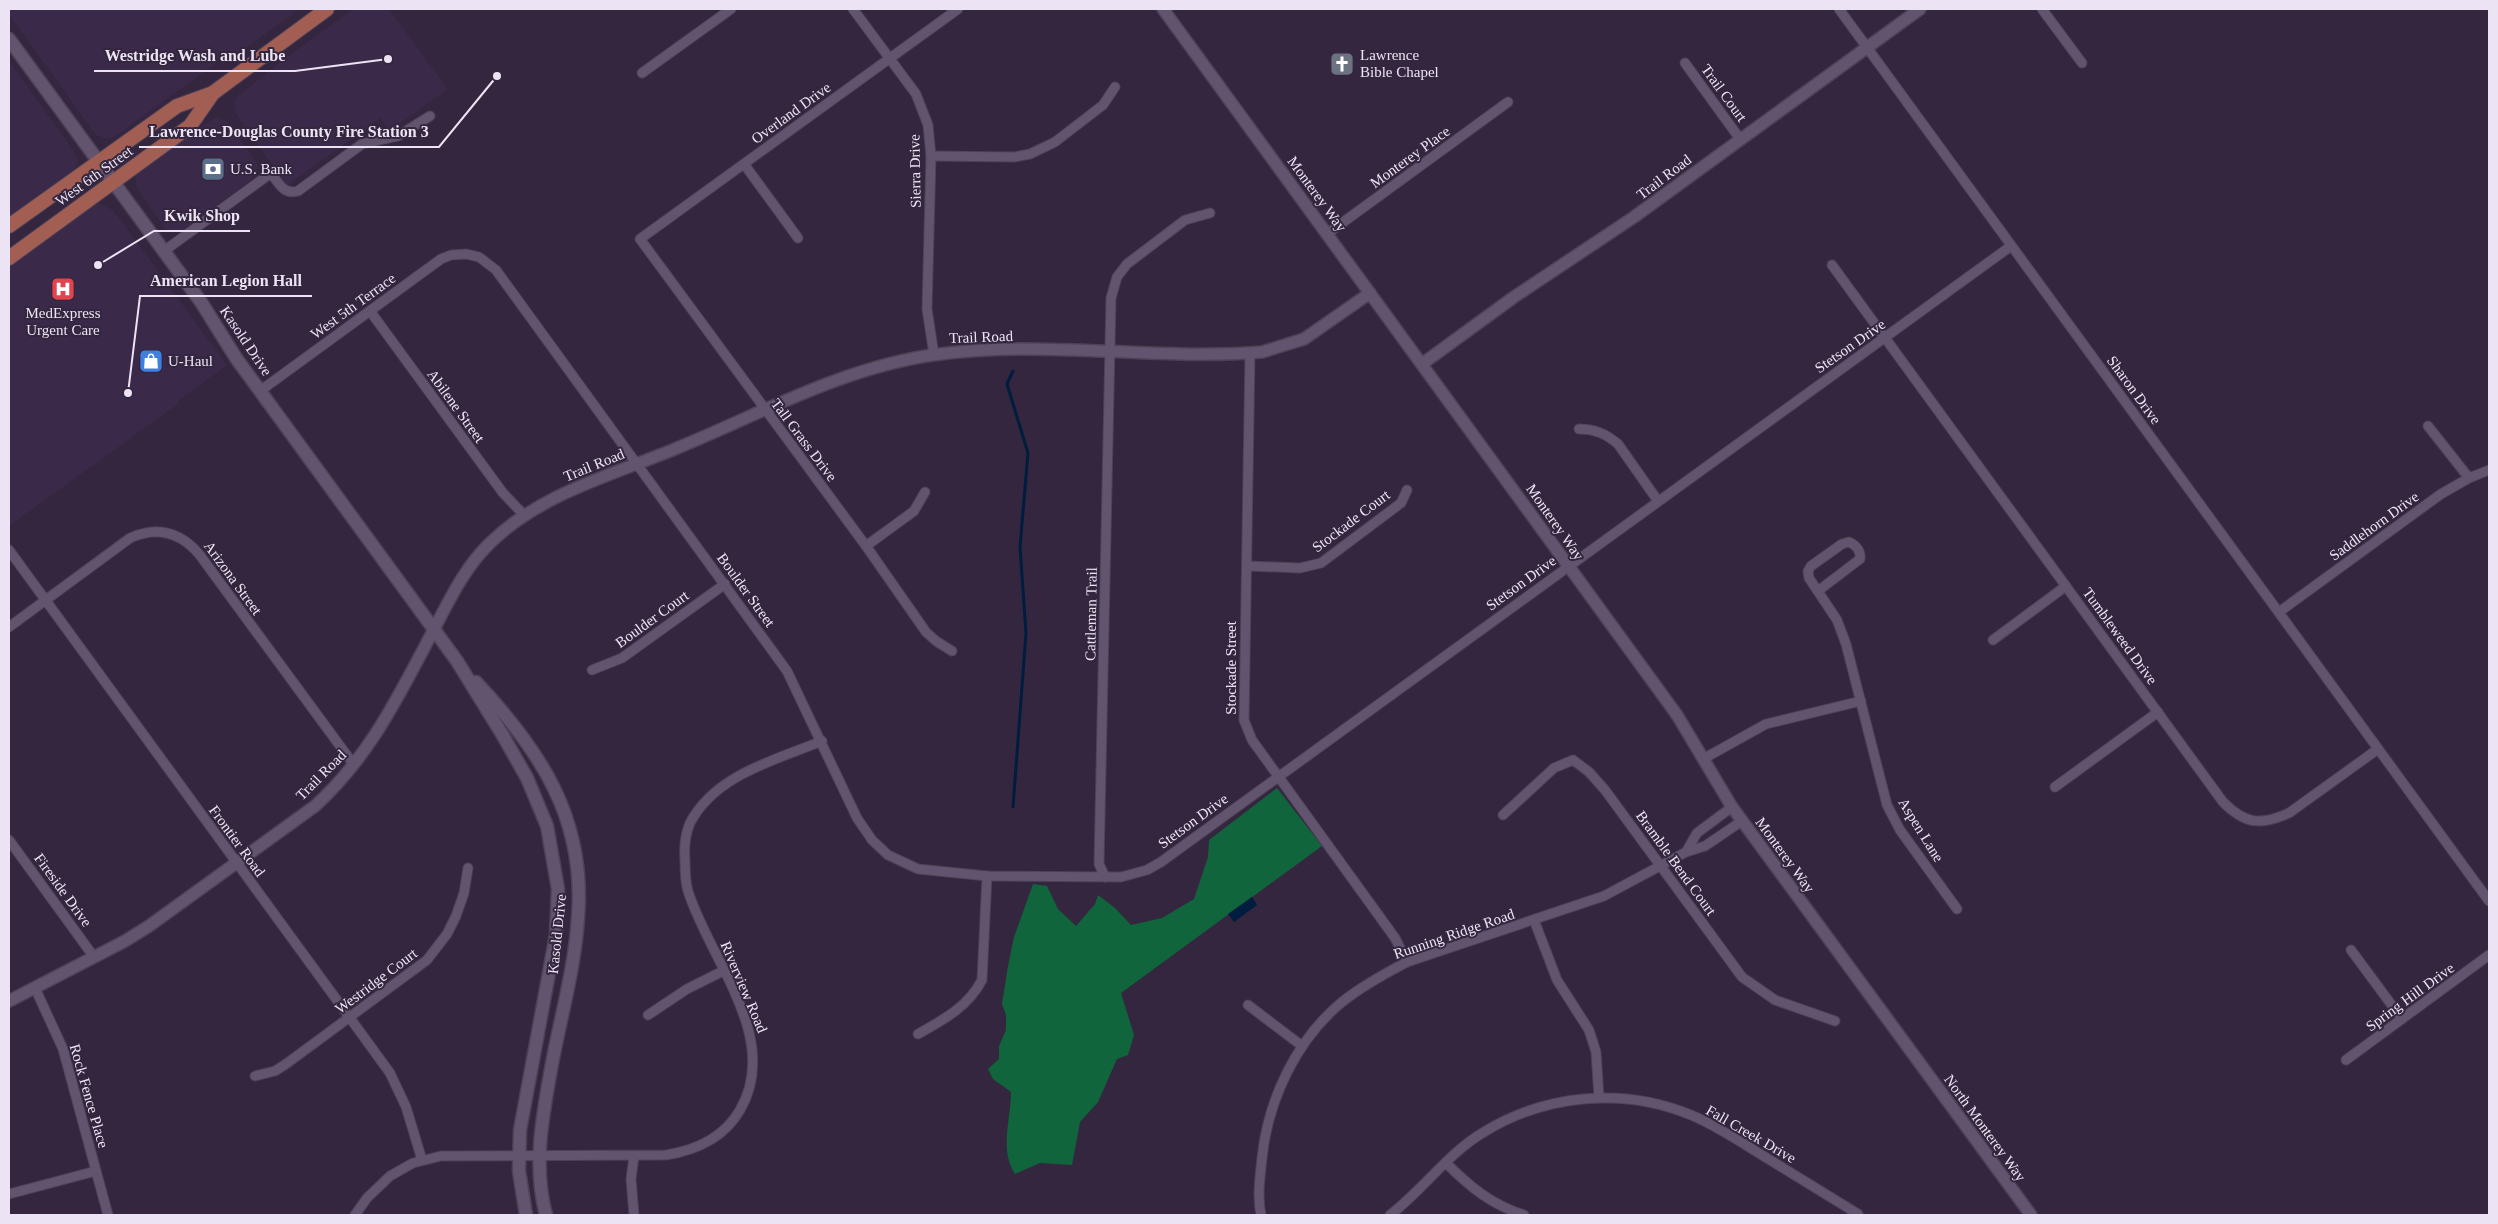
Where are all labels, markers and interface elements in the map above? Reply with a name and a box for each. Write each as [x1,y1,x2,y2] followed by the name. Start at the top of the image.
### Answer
[94,40,295,71] callout: Westridge Wash and Lube
[105,47,285,65] text: Westridge Wash and Lube
[1360,47,1439,80] place label: Lawrence Bible Chapel
[1329,51,1355,77] church icon: Lawrence Bible Chapel
[1698,61,1751,125] street label: Trail Court
[748,79,834,147] street label: Overland Drive
[139,116,439,147] callout: Lawrence-Douglas County Fire Station 3
[149,123,429,141] text: Lawrence-Douglas County Fire Station 3
[1367,123,1453,191] street label: Monterey Place
[906,134,924,208] street label: Sierra Drive
[52,142,136,209] street label: West 6th Street
[1634,151,1695,203] street label: Trail Road
[1284,153,1350,235] street label: Monterey Way
[200,156,226,182] bank icon: U.S. Bank
[230,161,293,177] place label: U.S. Bank
[154,200,250,231] callout: Kwik Shop
[164,207,240,225] text: Kwik Shop
[140,265,312,296] callout: American Legion Hall
[308,270,399,342] street label: West 5th Terrace
[150,272,303,290] text: American Legion Hall
[50,276,76,302] hospital icon: MedExpress Urgent Care
[217,303,275,379] street label: Kasold Drive
[26,305,101,338] place label: MedExpress Urgent Care
[1812,316,1888,376] street label: Stetson Drive
[949,328,1014,346] street label: Trail Road
[138,348,164,374] shop icon: U-Haul
[168,353,213,369] place label: U-Haul
[2104,353,2164,427] street label: Sharon Drive
[424,366,488,446] street label: Abilene Street
[768,396,840,485] street label: Tall Grass Drive
[561,445,627,484] street label: Trail Road
[1523,481,1587,563] street label: Monterey Way
[1309,486,1394,555] street label: Stockade Court
[2326,488,2422,564] street label: Saddlehorn Drive
[201,538,266,619] street label: Arizona Street
[714,550,779,631] street label: Boulder Street
[1483,552,1559,614] street label: Stetson Drive
[1082,567,1100,661] street label: Cattleman Trail
[2080,585,2161,688] street label: Tumbleweed Drive
[612,587,692,651] street label: Boulder Court
[1223,620,1239,715] street label: Stockade Street
[293,746,350,803] street label: Trail Road
[1155,790,1231,852] street label: Stetson Drive
[1895,795,1947,865] street label: Aspen Lane
[206,802,268,880] street label: Frontier Road
[1633,808,1720,919] street label: Bramble Bend Court
[1752,814,1818,896] street label: Monterey Way
[31,850,95,930] street label: Fireside Drive
[545,893,569,975] street label: Kasold Drive
[1392,906,1517,962] street label: Running Ridge Road
[718,939,771,1036] street label: Riverview Road
[332,945,421,1017] street label: Westridge Court
[2363,959,2457,1034] street label: Spring Hill Drive
[66,1042,112,1150] street label: Rock Fence Place
[1941,1072,2029,1185] street label: North Monterey Way
[1703,1102,1799,1166] street label: Fall Creek Drive

